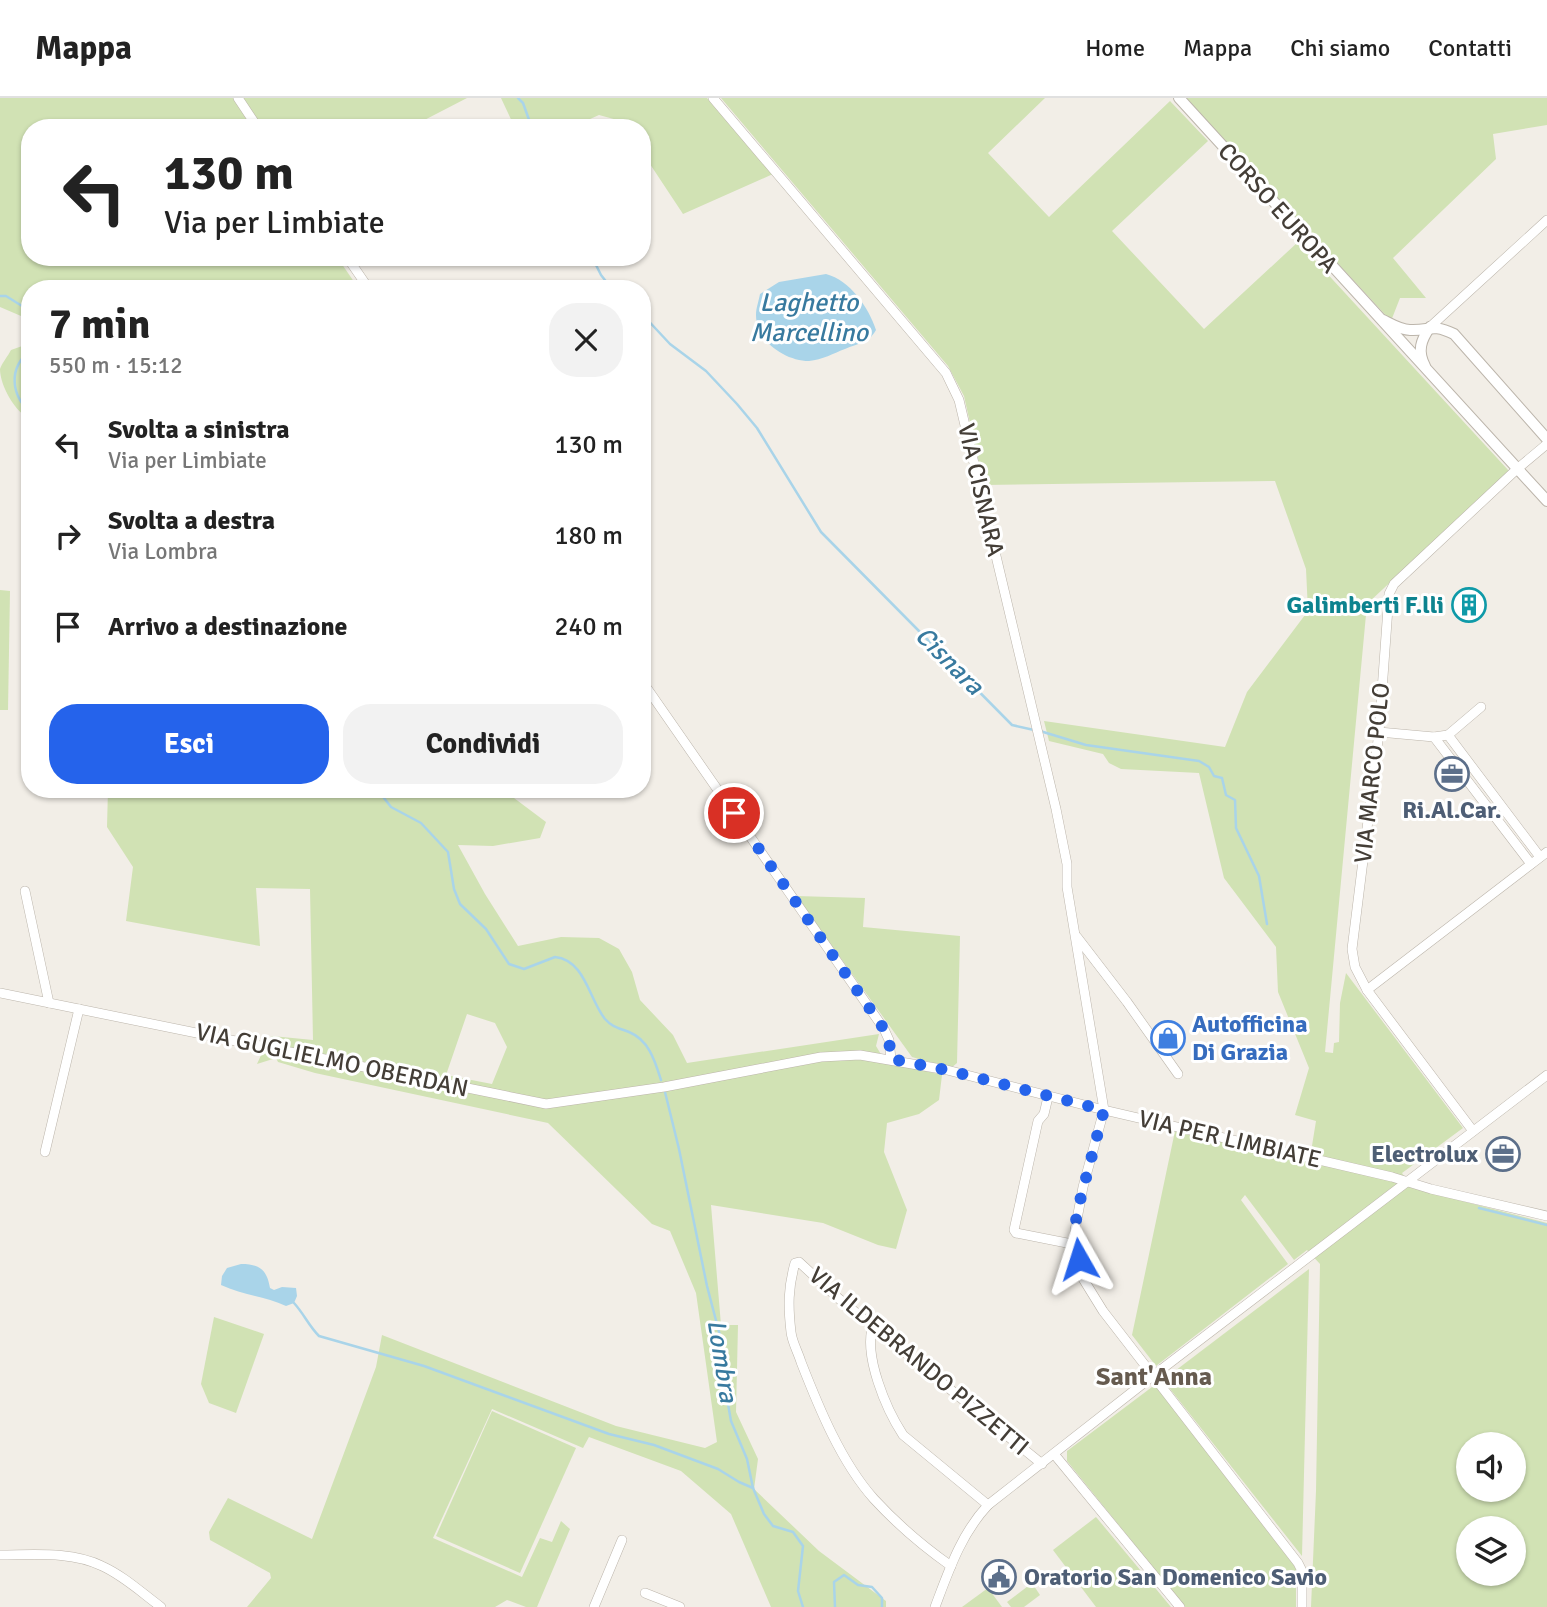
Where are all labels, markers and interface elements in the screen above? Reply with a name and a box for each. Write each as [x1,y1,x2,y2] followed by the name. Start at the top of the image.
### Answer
[35,28,132,69] text: Mappa
[1085,33,1145,63] text: Home
[1183,33,1252,63] text: Mappa
[1290,33,1390,63] text: Chi siamo
[1428,33,1512,63] text: Contatti
[1212,137,1345,280] street label: CORSO EUROPA
[164,143,294,203] text: 130 m
[49,147,140,238] icon: left
[164,203,385,242] text: Via per Limbiate
[750,287,869,349] water label: Laghetto Marcellino
[49,299,150,350] text: 7 min
[549,303,623,377] button: close
[49,351,183,380] text: 550 m · 15:12
[108,414,290,446] text: Svolta a sinistra
[951,420,1011,560] street label: VIA CISNARA
[49,426,87,464] icon: left
[554,429,623,461] text: 130 m
[108,446,267,475] text: Via per Limbiate
[108,505,275,537] text: Svolta a destra
[49,517,87,555] icon: right
[554,520,623,552] text: 180 m
[108,537,218,566] text: Via Lombra
[1450,586,1488,624] building icon: Galimberti F.lli
[1286,590,1444,620] place label: Galimberti F.lli
[49,608,87,646] icon: arrive
[108,611,348,643] text: Arrivo a destinazione
[554,611,623,643] text: 240 m
[908,620,991,703] water label: Cisnara
[1348,681,1396,865] street label: VIA MARCO POLO
[49,704,329,784] button: Esci
[343,704,623,784] button: Condividi
[1433,755,1471,793] office icon: Ri.Al.Car.
[704,783,764,843] pin
[715,794,753,832] icon: arrive
[1402,795,1502,825] place label: Ri.Al.Car.
[1192,1009,1308,1067] place label: Autofficina Di Grazia
[193,1016,471,1104] street label: VIA GUGLIELMO OBERDAN
[1149,1019,1187,1057] shop icon: Autofficina Di Grazia
[1136,1103,1324,1175] street label: VIA PER LIMBIATE
[1484,1135,1522,1173] office icon: Electrolux
[1371,1139,1478,1169] place label: Electrolux
[1042,1222,1116,1296] position arrow
[803,1260,1035,1462] street label: VIA ILDEBRANDO PIZZETTI
[700,1317,744,1406] water label: Lombra
[1096,1361,1212,1393] district label: Sant'Anna
[1456,1432,1526,1586] map controls
[1456,1432,1526,1502] button: sound
[1456,1516,1526,1586] button: layers
[980,1558,1018,1596] public building icon: Oratorio San Domenico Savio
[1024,1562,1327,1592] place label: Oratorio San Domenico Savio

